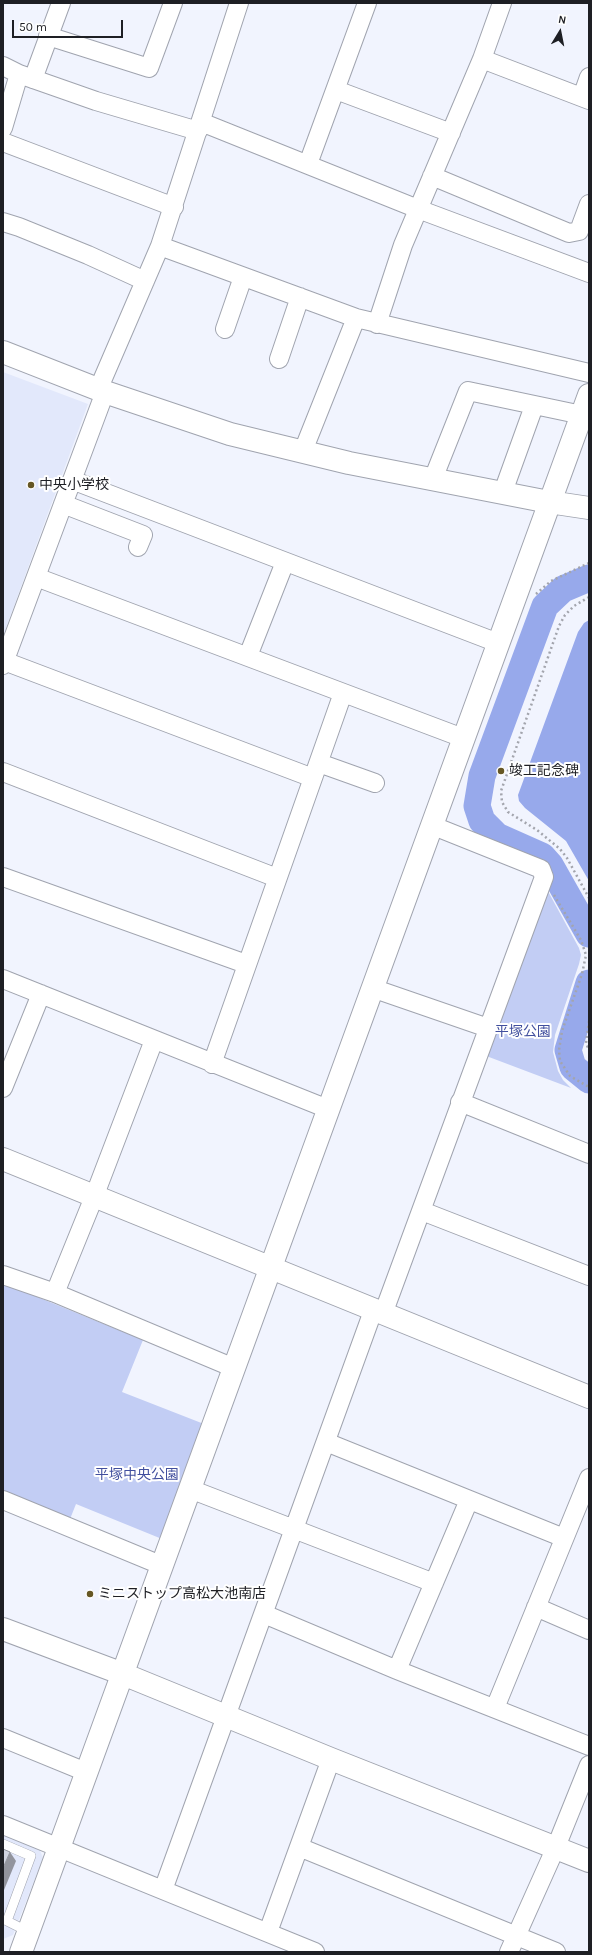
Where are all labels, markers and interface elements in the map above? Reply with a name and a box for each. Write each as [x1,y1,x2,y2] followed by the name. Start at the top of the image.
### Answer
[14,12,125,38] scale bar
[540,12,580,52] north arrow
[557,13,567,27] text: N
[19,20,47,34] text: 50 m
[39,477,109,493] place label: 中央小学校
[26,480,36,490] marker: 中央小学校
[509,763,579,779] place label: 竣工記念碑
[496,766,506,776] marker: 竣工記念碑
[495,1024,551,1040] park label: 平塚公園
[95,1467,179,1483] park label: 平塚中央公園
[98,1586,266,1602] place label: ミニストップ高松大池南店
[85,1589,95,1599] marker: ミニストップ高松大池南店

